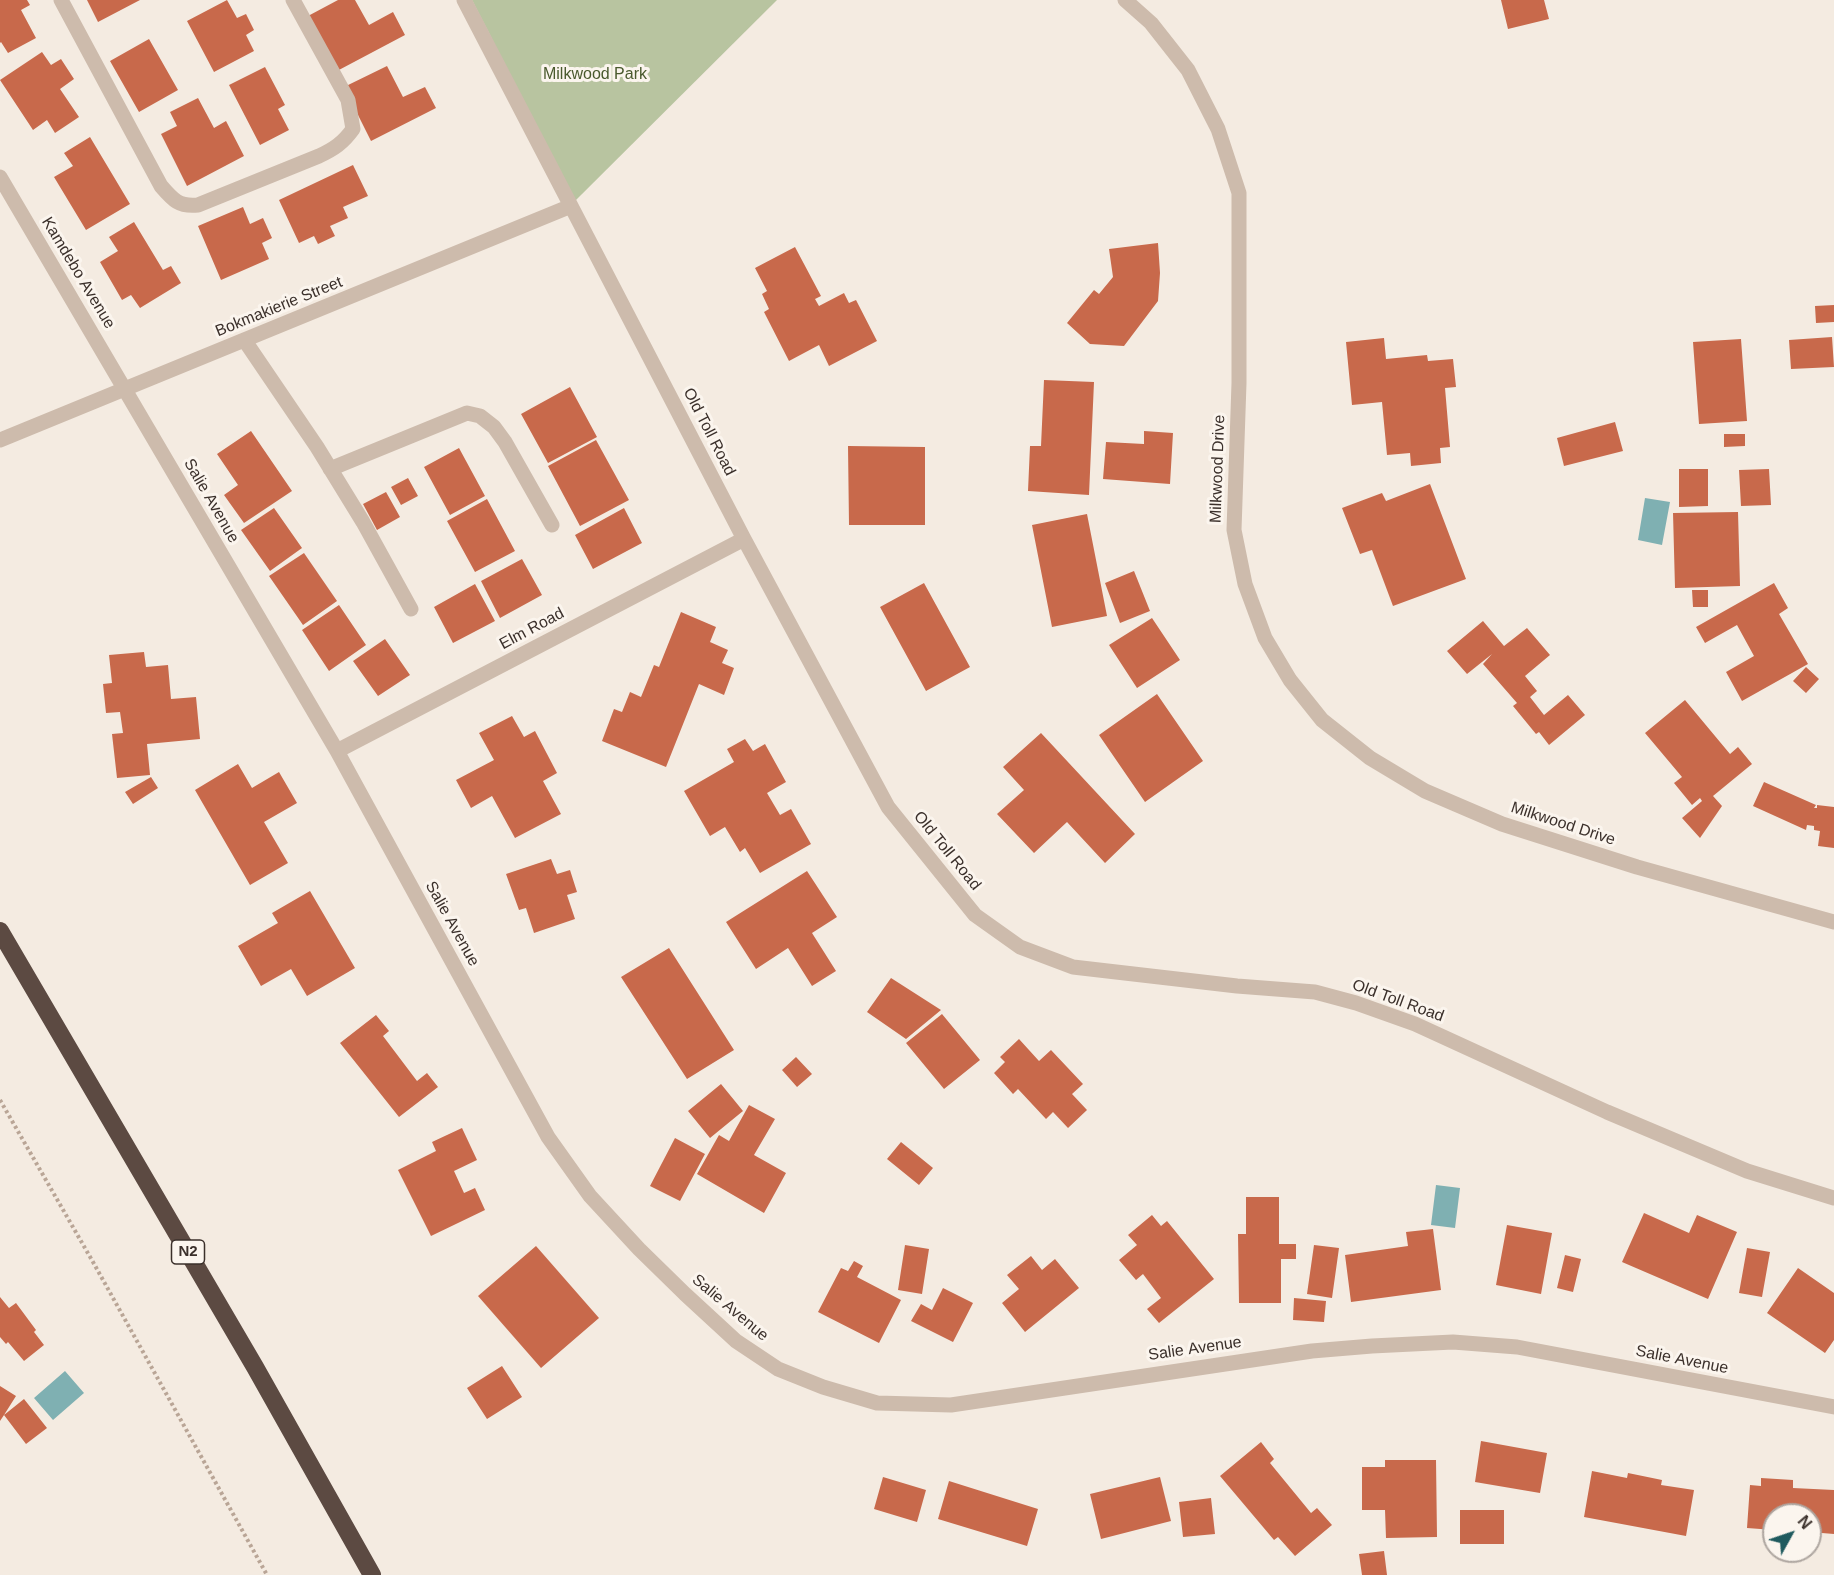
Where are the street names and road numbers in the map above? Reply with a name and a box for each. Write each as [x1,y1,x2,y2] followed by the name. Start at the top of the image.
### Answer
[37,214,119,332] street label: Kamdebo Avenue
[213,273,345,341] street label: Bokmakierie Street
[679,385,739,479] street label: Old Toll Road
[1207,414,1229,524] street label: Milkwood Drive
[179,455,243,547] street label: Salie Avenue
[496,604,568,654] street label: Elm Road
[1508,798,1618,850] street label: Milkwood Drive
[909,808,985,894] street label: Old Toll Road
[421,878,483,970] street label: Salie Avenue
[1350,976,1446,1026] street label: Old Toll Road
[172,1240,204,1264] road number: N2
[688,1270,772,1346] street label: Salie Avenue
[1147,1333,1243,1365] street label: Salie Avenue
[1634,1342,1730,1378] street label: Salie Avenue

